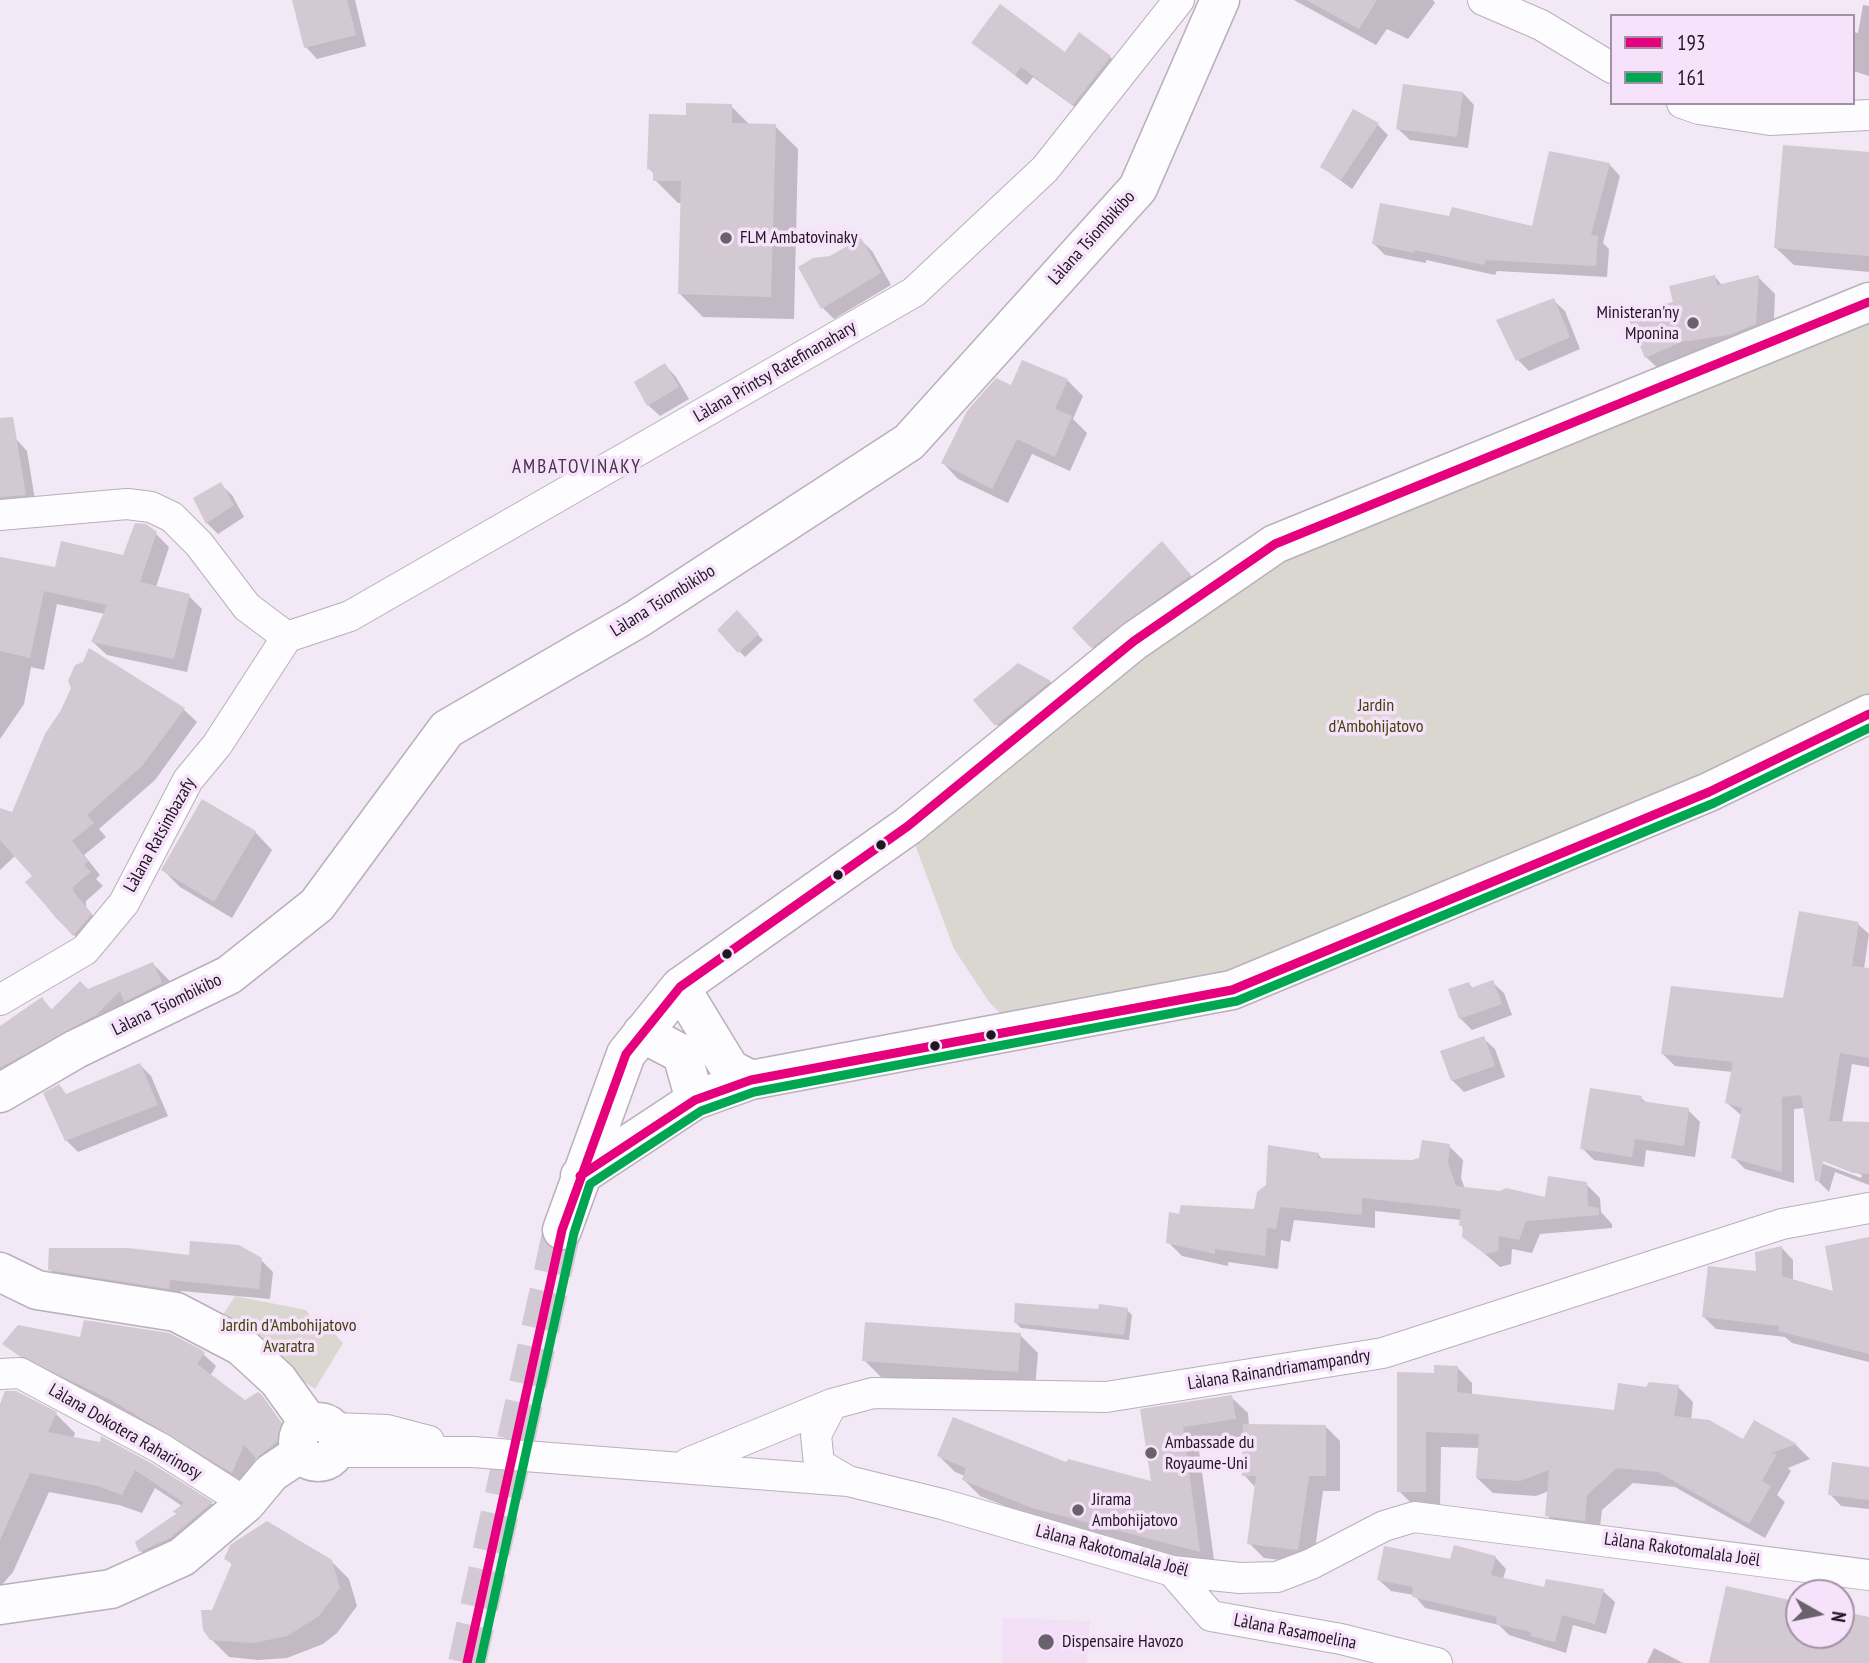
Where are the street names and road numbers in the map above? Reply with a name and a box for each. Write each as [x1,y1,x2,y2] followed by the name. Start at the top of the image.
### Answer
[1044,186,1140,290] street label: Làlana Tsiombikibo
[690,317,860,427] street label: Làlana Printsy Ratefinanahary
[607,560,719,642] street label: Làlana Tsiombikibo
[120,774,200,896] street label: Làlana Ratsimbazafy
[109,969,225,1041] street label: Làlana Tsiombikibo
[1186,1345,1372,1395] street label: Làlana Rainandriamampandry
[45,1379,205,1485] street label: Làlana Dokotera Raharinosy
[1033,1520,1191,1582] street label: Làlana Rakotomalala Joël
[1603,1528,1761,1572] street label: Làlana Rakotomalala Joël
[1232,1610,1358,1654] street label: Làlana Rasamoelina

